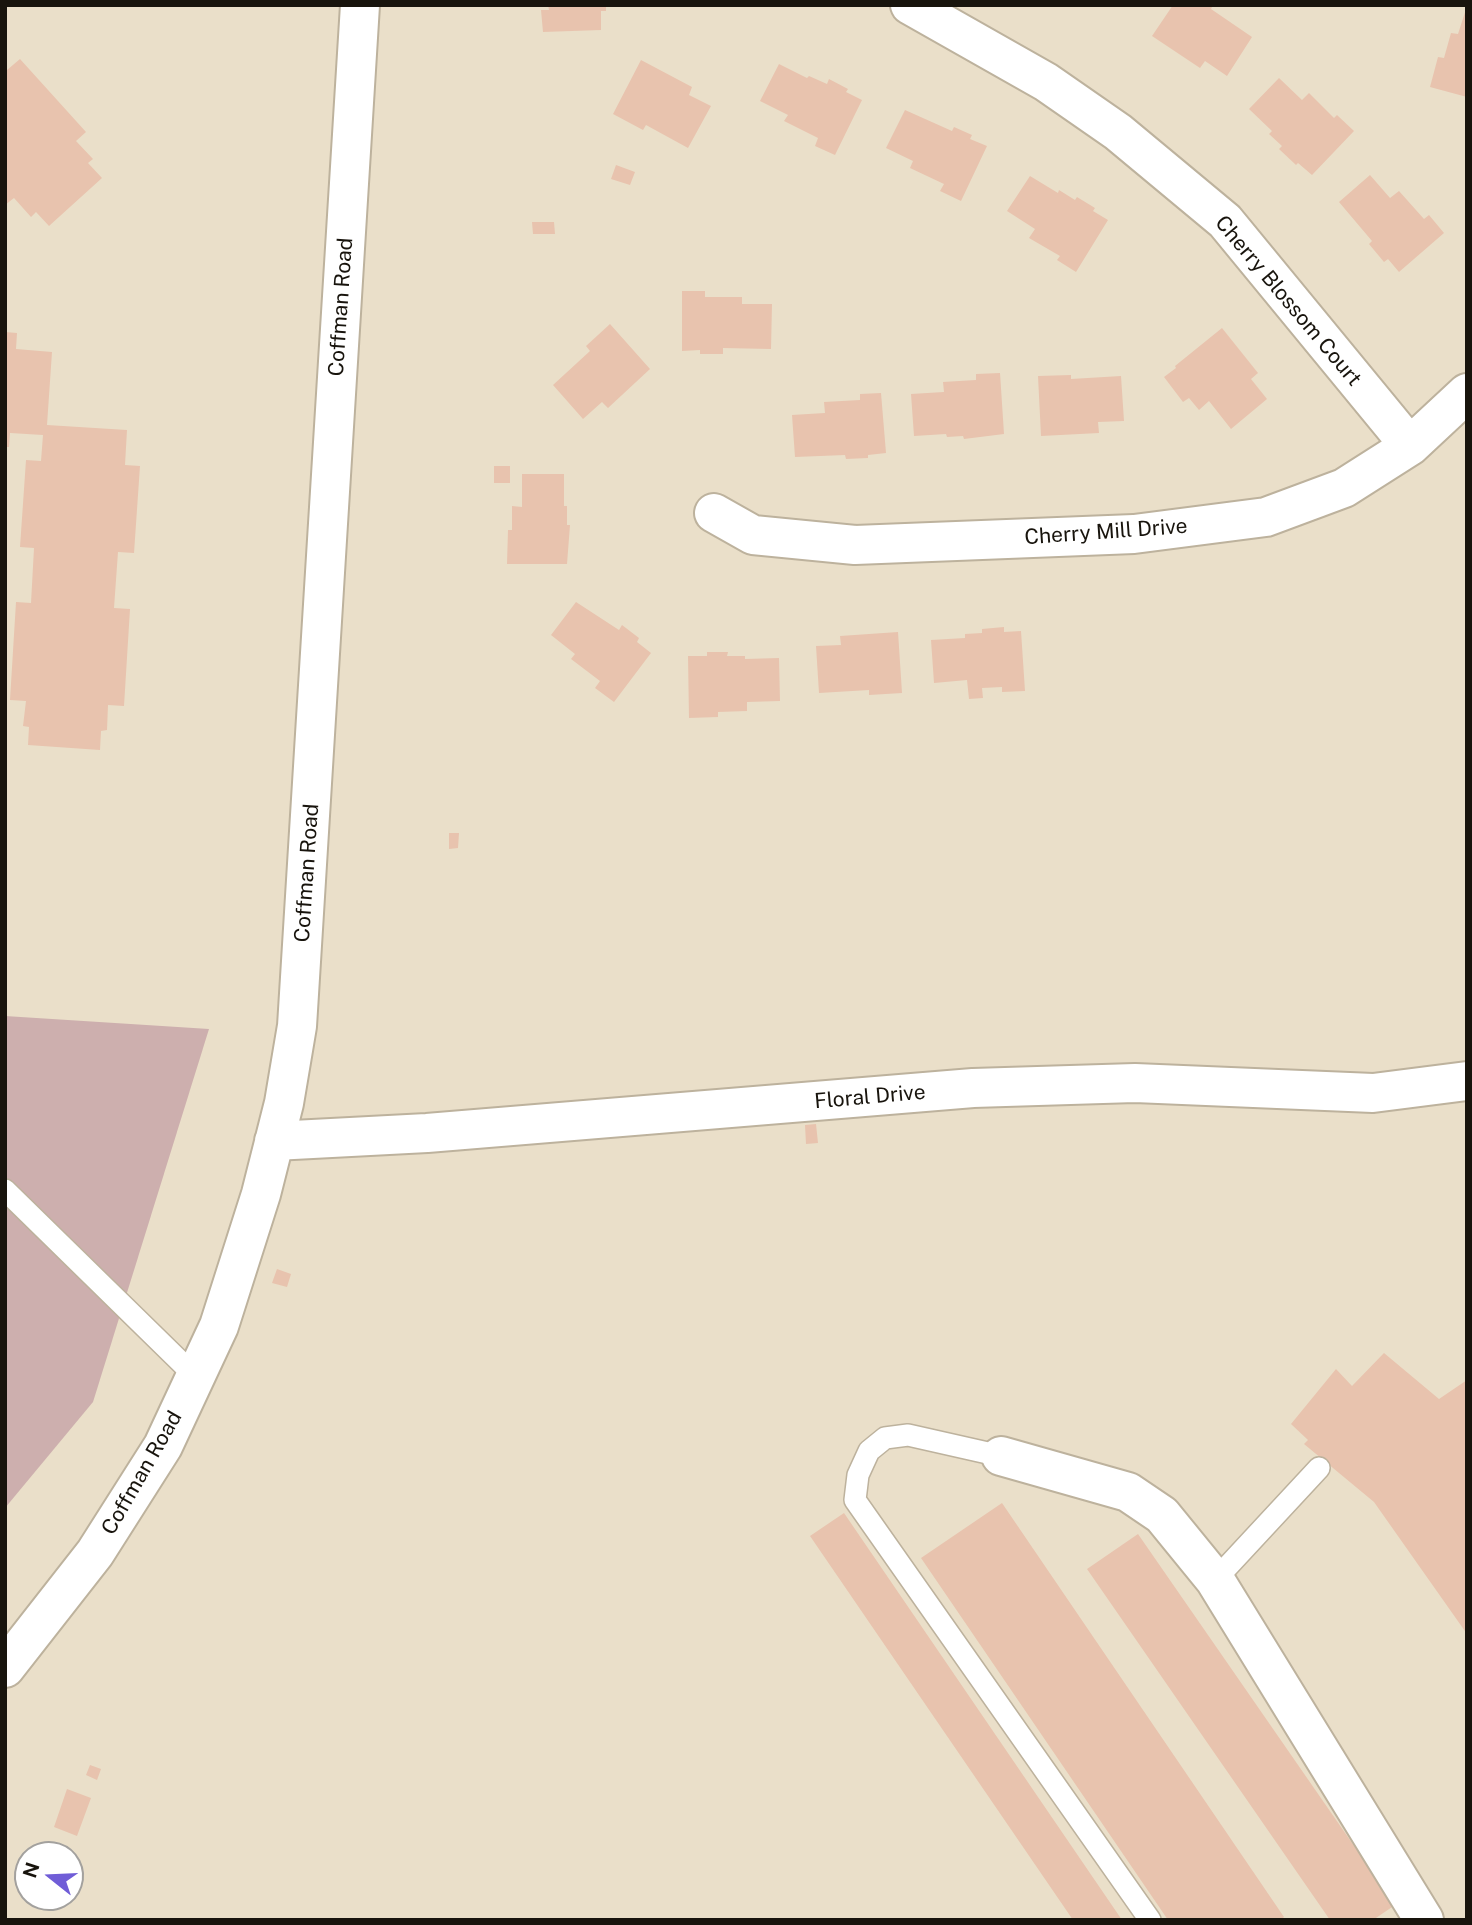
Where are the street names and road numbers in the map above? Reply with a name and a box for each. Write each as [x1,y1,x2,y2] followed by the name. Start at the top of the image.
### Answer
[1209,211,1367,391] street label: Cherry Blossom Court
[324,237,358,377] street label: Coffman Road
[1024,514,1188,550] street label: Cherry Mill Drive
[290,803,324,943] street label: Coffman Road
[813,1080,927,1114] street label: Floral Drive
[96,1407,188,1539] street label: Coffman Road

